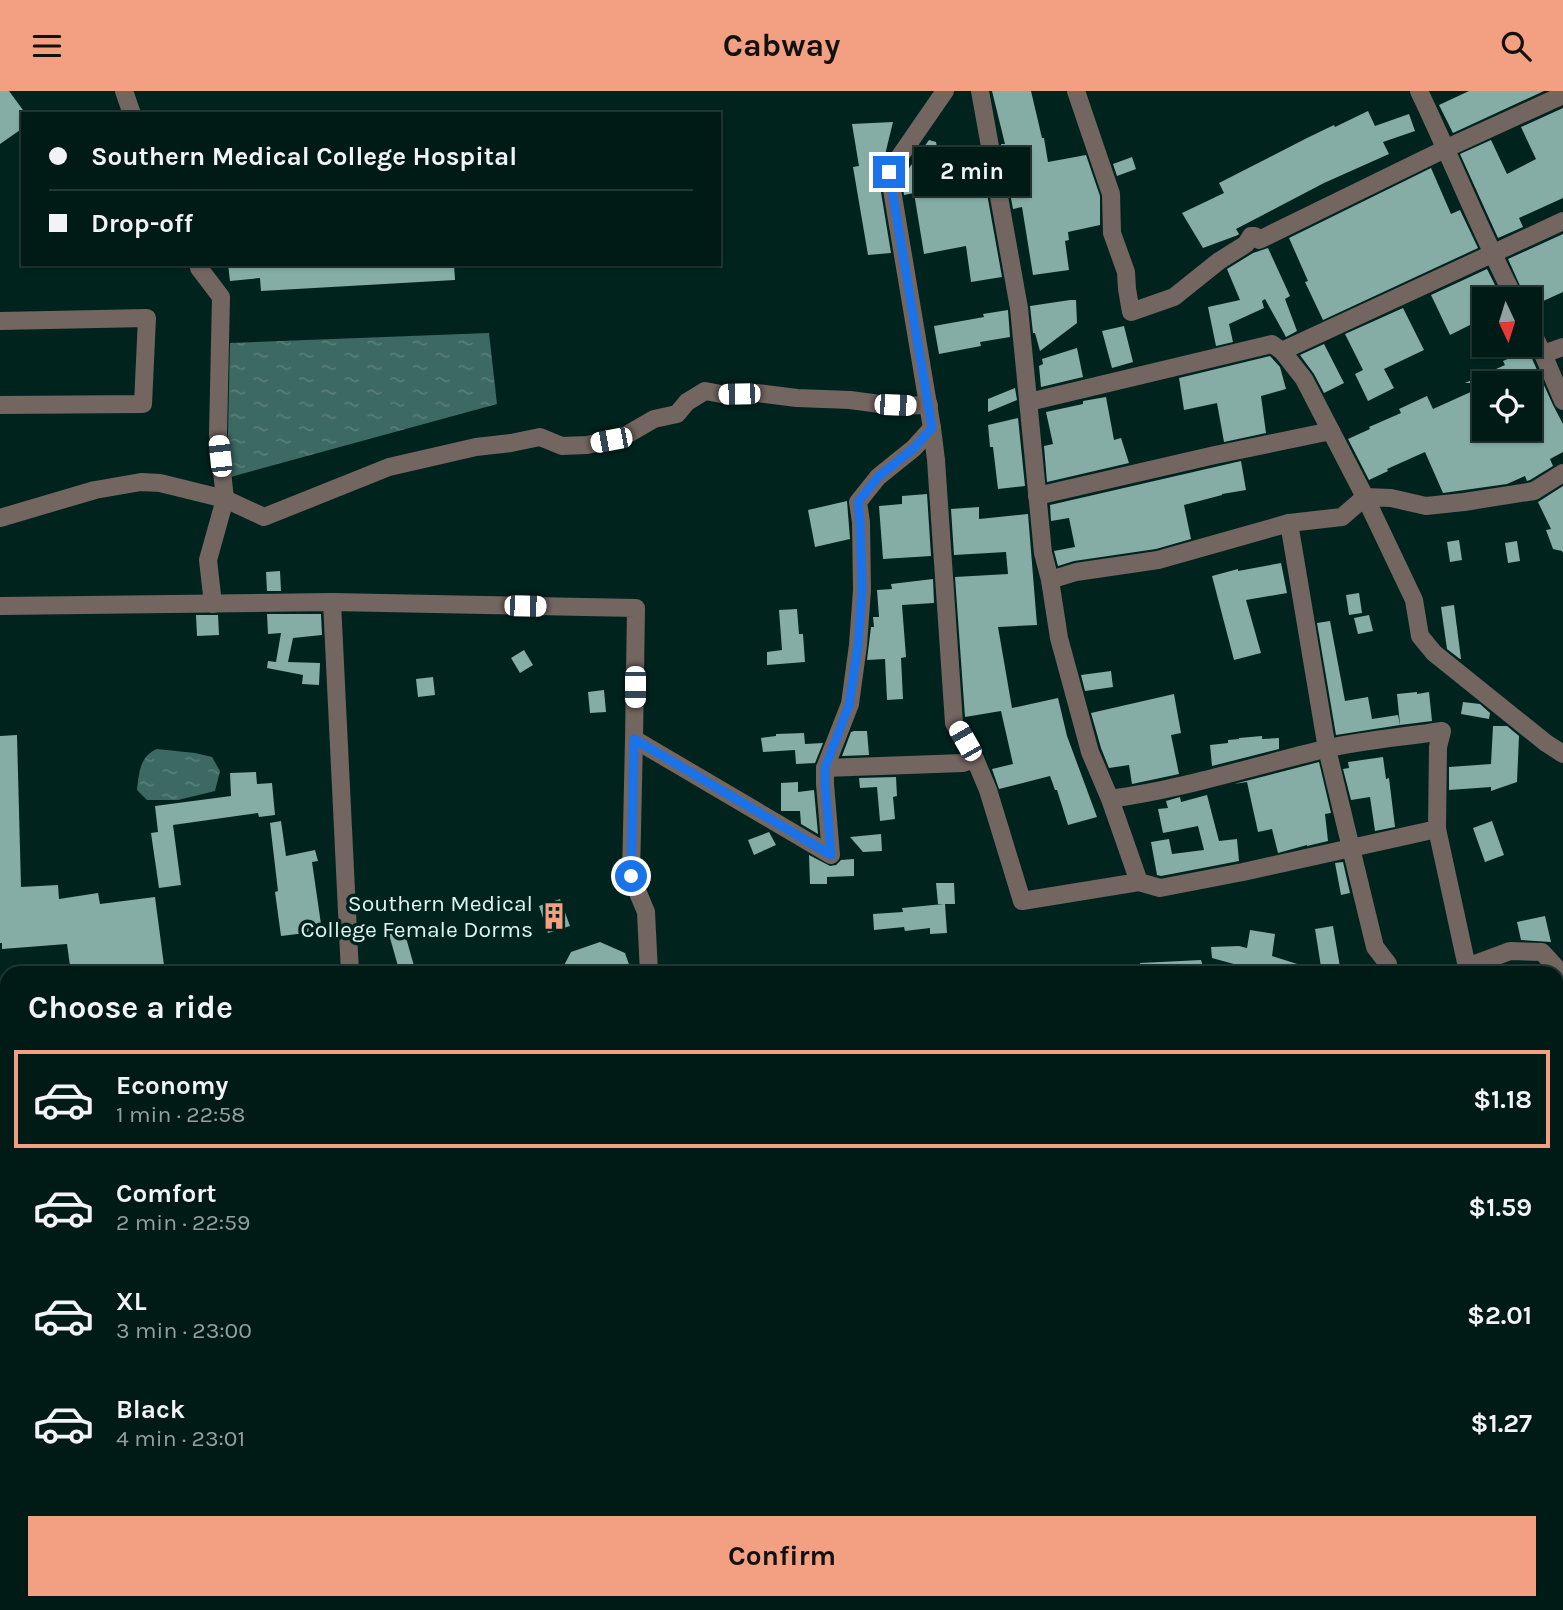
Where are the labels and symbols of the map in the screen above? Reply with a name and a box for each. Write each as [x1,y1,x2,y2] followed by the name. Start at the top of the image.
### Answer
[914,147,1029,197] callout: 2 min
[873,156,905,188] route end
[1472,287,1542,357] north arrow
[718,383,761,405] car
[874,394,917,416] car
[589,426,634,454] car
[208,434,233,478] car
[504,595,547,617] car
[625,666,646,708] car
[946,718,985,764] car
[615,860,647,892] route start
[301,890,533,943] place label: Southern Medical College Female Dorms
[539,901,569,931] building icon: Southern Medical College Female Dorms

